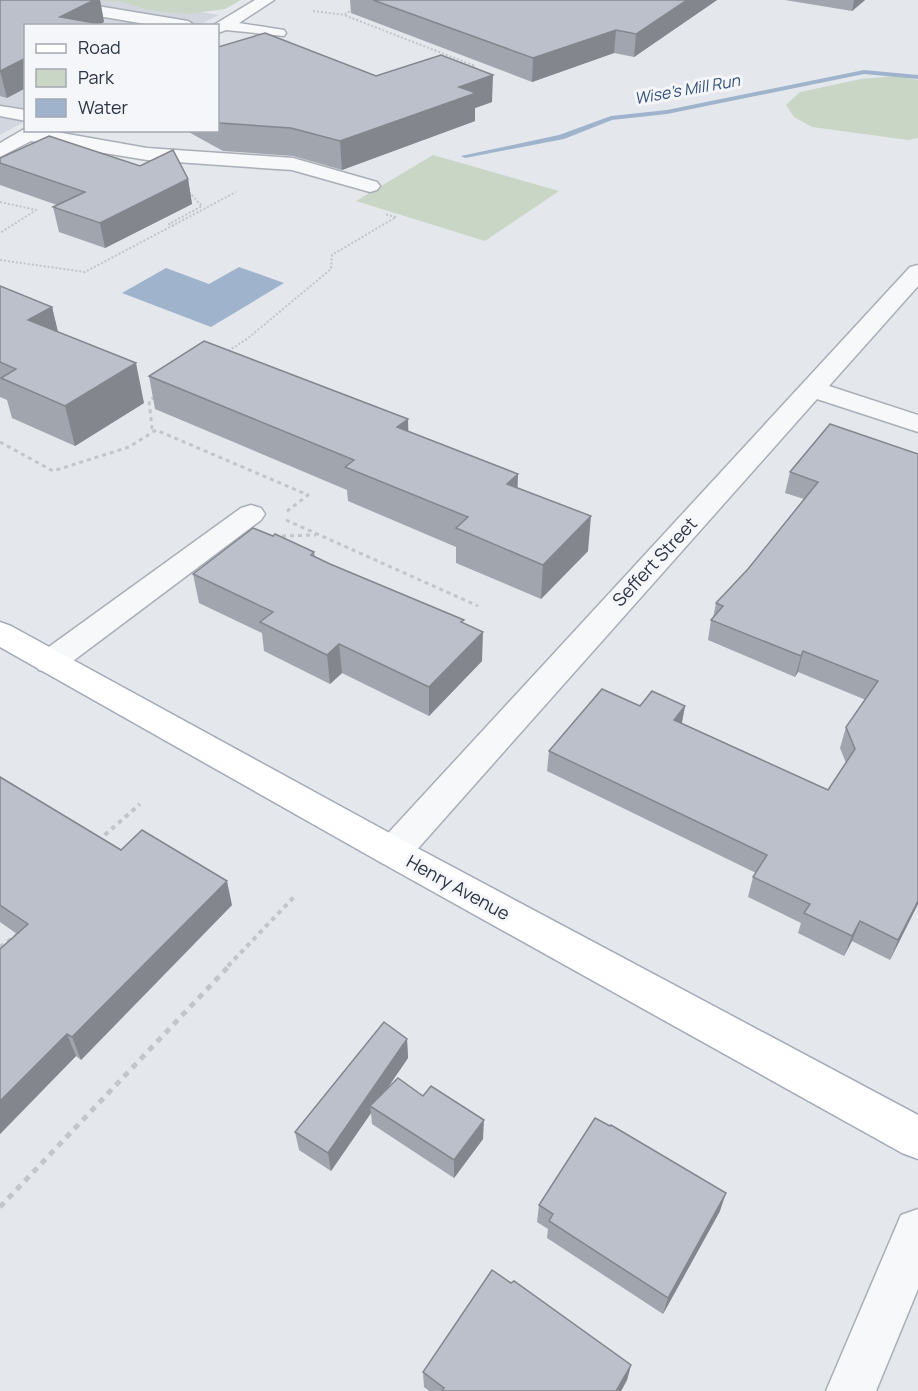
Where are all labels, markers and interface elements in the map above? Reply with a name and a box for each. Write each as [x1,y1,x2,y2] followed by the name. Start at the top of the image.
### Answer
[24,24,219,132] legend
[78,35,121,59] text: Road
[78,65,115,89] text: Park
[632,69,742,109] water label: Wise's Mill Run
[78,95,128,119] text: Water
[607,511,702,611] street label: Seffert Street
[403,849,514,925] street label: Henry Avenue

